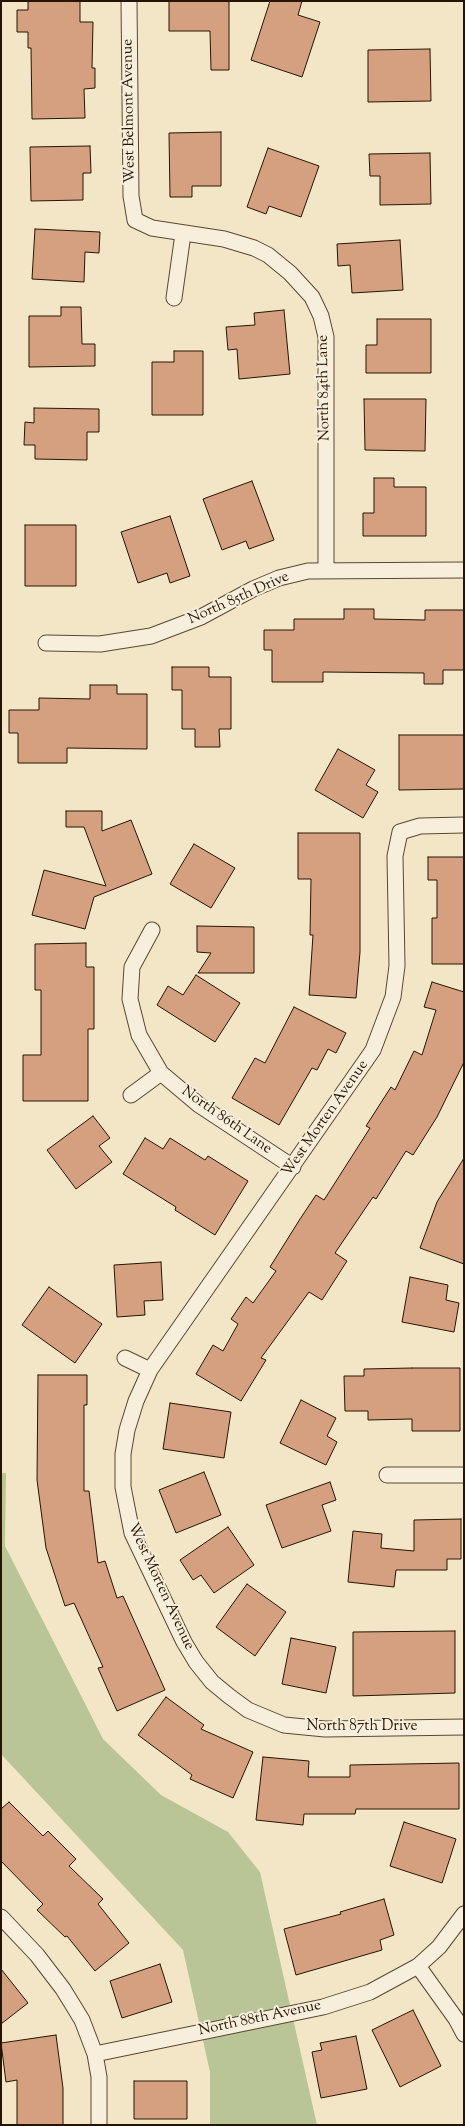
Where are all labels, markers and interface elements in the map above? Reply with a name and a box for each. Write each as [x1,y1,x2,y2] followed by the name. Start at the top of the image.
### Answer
[120,39,140,183] street label: West Belmont Avenue
[315,335,335,441] street label: North 84th Lane
[186,569,292,629] street label: North 85th Drive
[279,1057,373,1181] street label: West Morten Avenue
[177,1083,275,1159] street label: North 86th Lane
[123,1521,197,1653] street label: West Morten Avenue
[307,1718,417,1736] street label: North 87th Drive
[197,1997,323,2041] street label: North 88th Avenue

